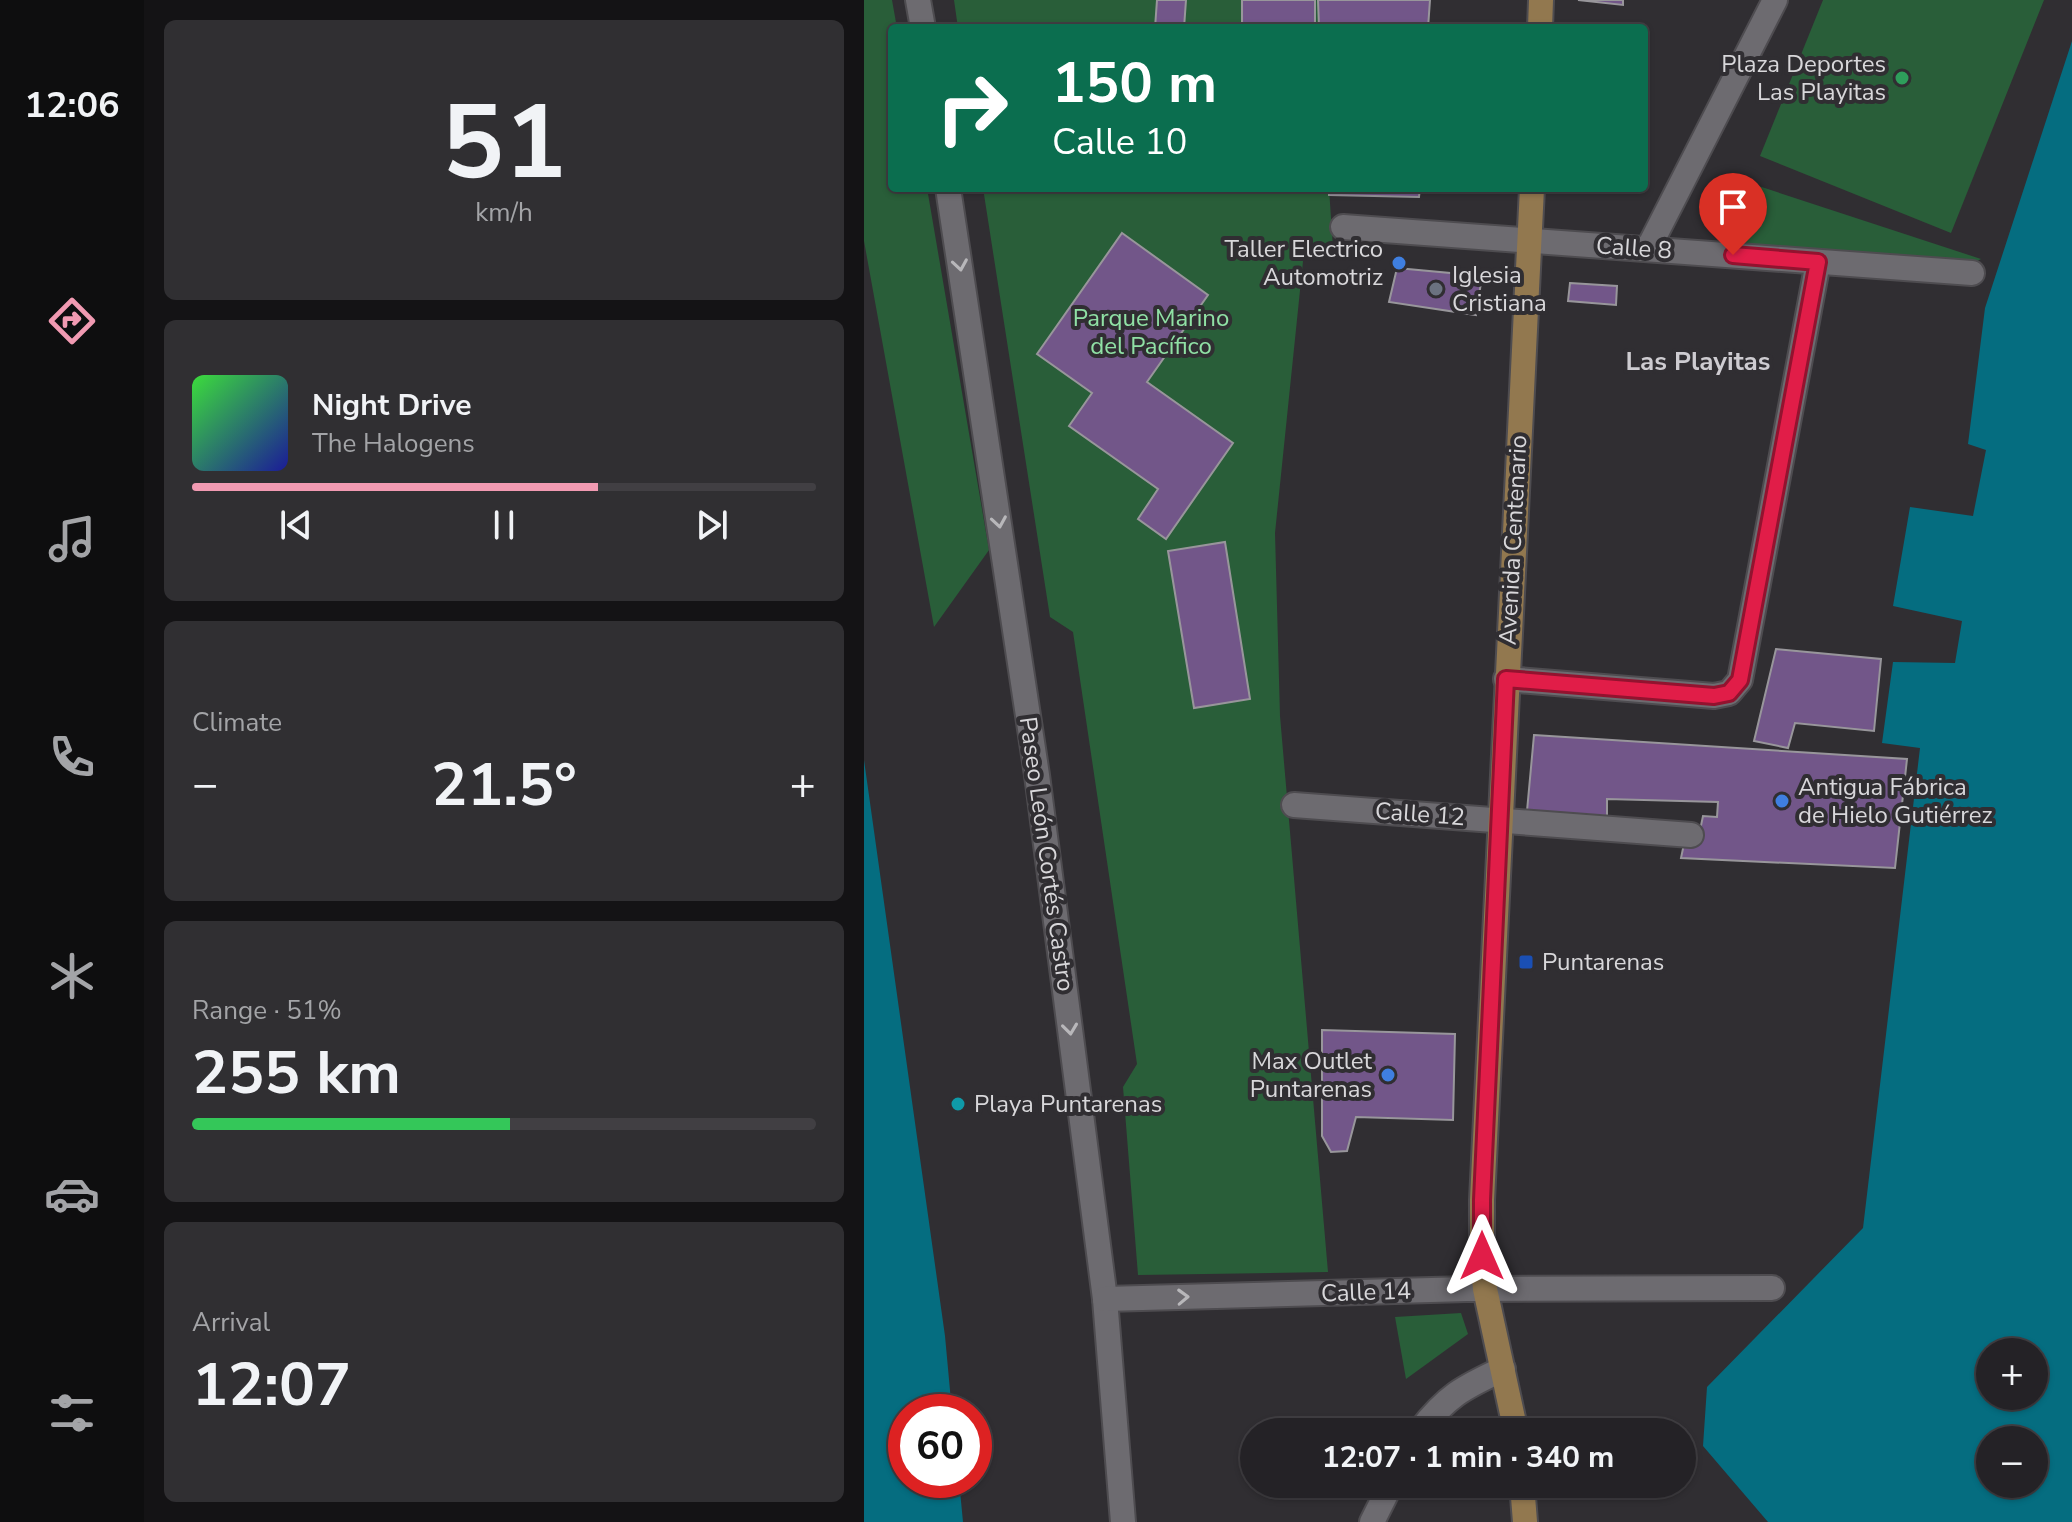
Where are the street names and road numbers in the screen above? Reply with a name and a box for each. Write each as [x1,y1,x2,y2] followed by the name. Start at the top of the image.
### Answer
[1595,229,1673,267] street label: Calle 8
[1492,434,1534,646] street label: Avenida Centenario
[1012,715,1082,993] street label: Paseo León Cortés Castro
[1374,795,1466,833] street label: Calle 12
[1320,1274,1412,1310] street label: Calle 14

